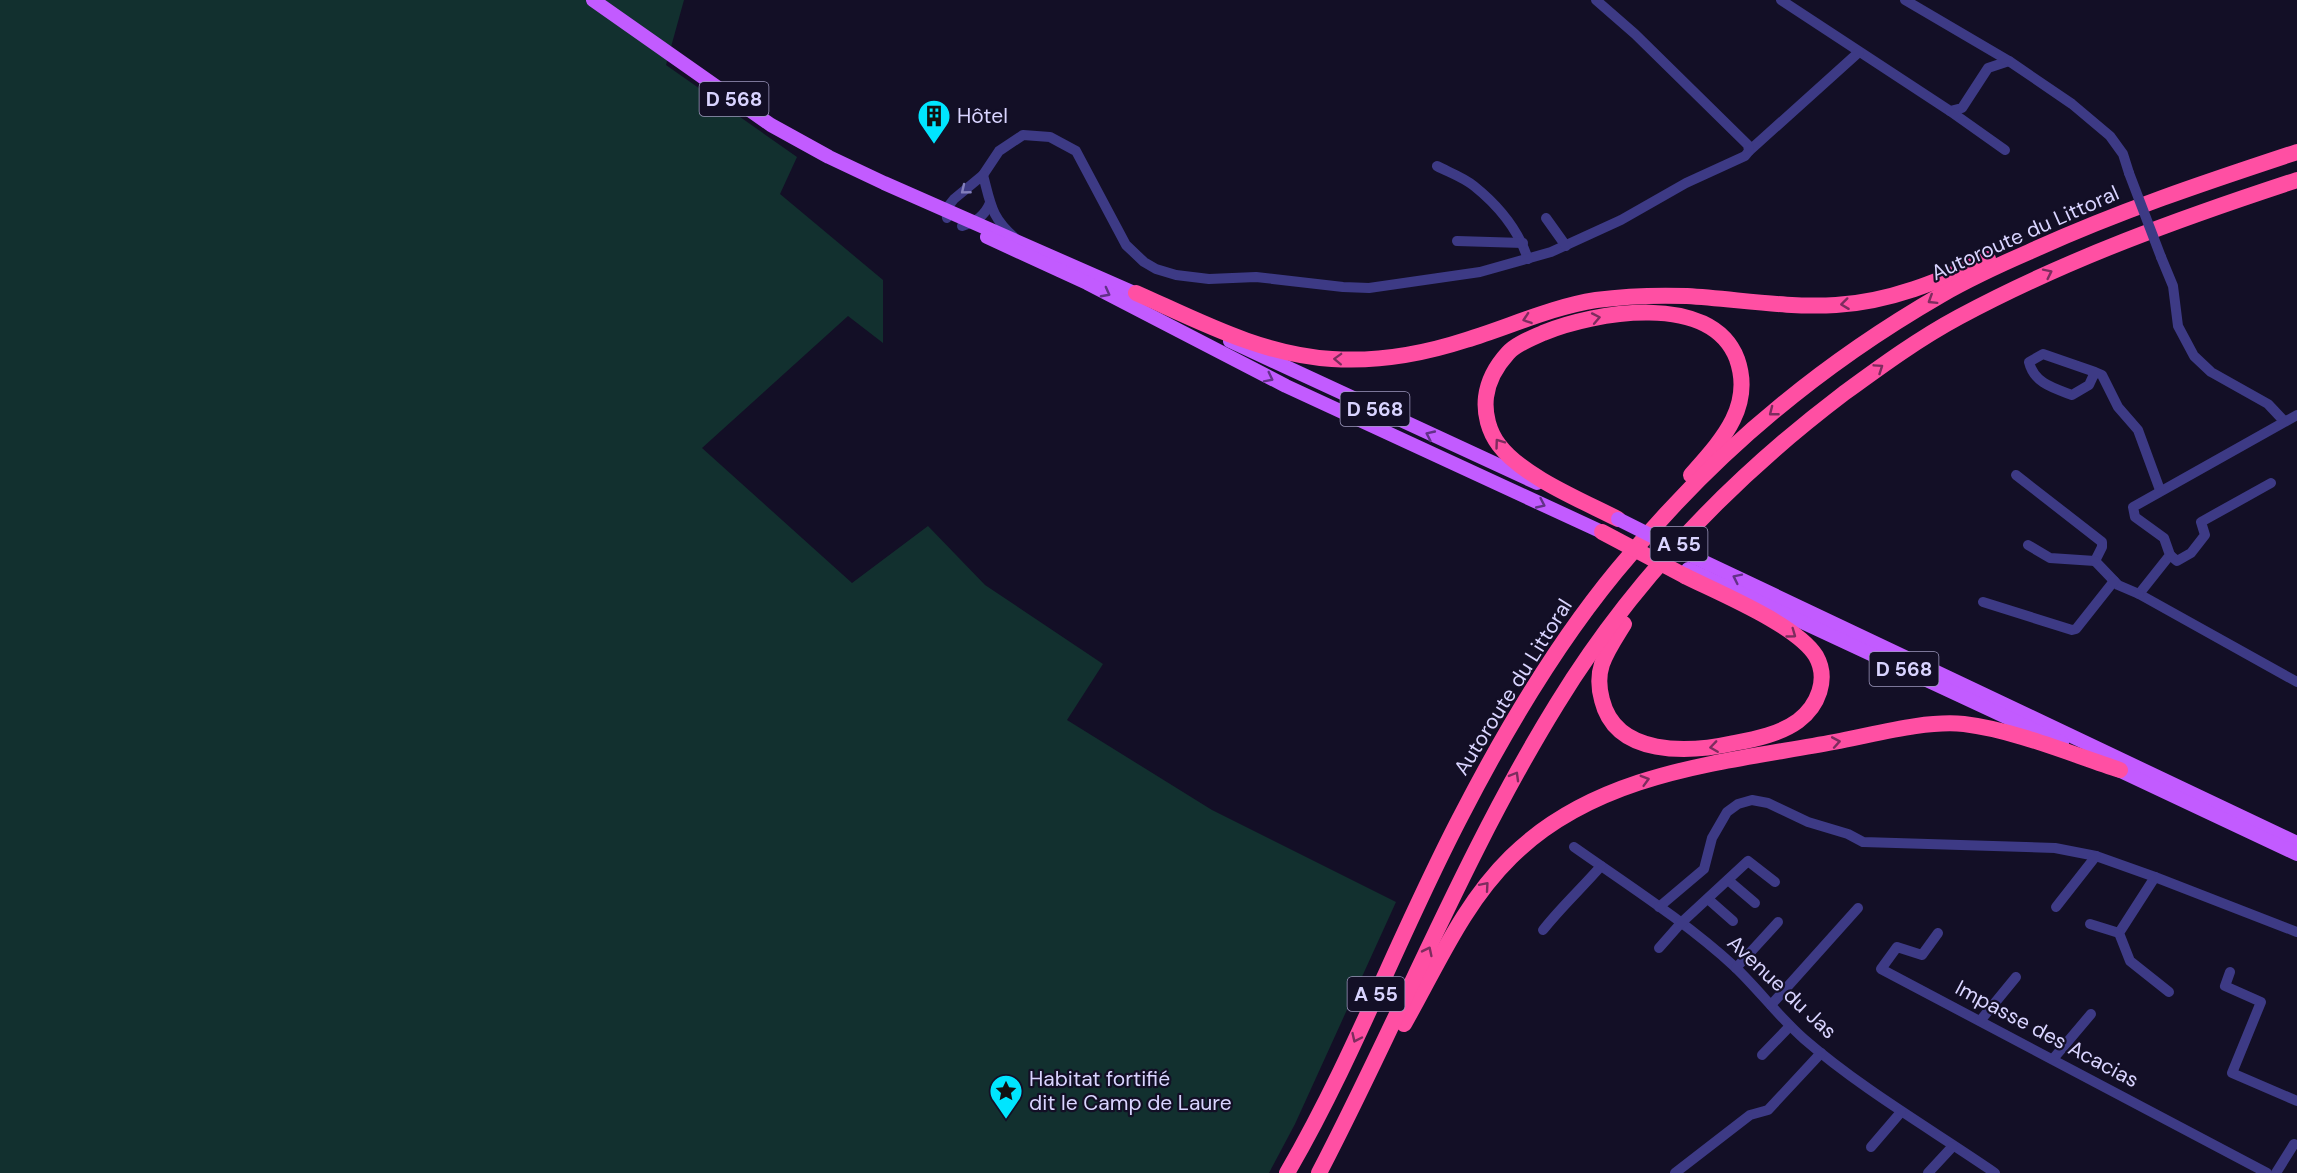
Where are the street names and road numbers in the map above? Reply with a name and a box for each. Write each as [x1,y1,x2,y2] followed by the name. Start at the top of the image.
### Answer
[700,82,768,116] road number: D 568
[1927,179,2123,287] street label: Autoroute du Littoral
[1340,392,1410,426] road number: D 568
[1650,527,1708,561] road number: A 55
[1447,594,1579,780] street label: Autoroute du Littoral
[1870,652,1938,686] road number: D 568
[1721,929,1843,1045] street label: Avenue du Jas
[1950,974,2144,1094] street label: Impasse des Acacias
[1348,977,1404,1011] road number: A 55

